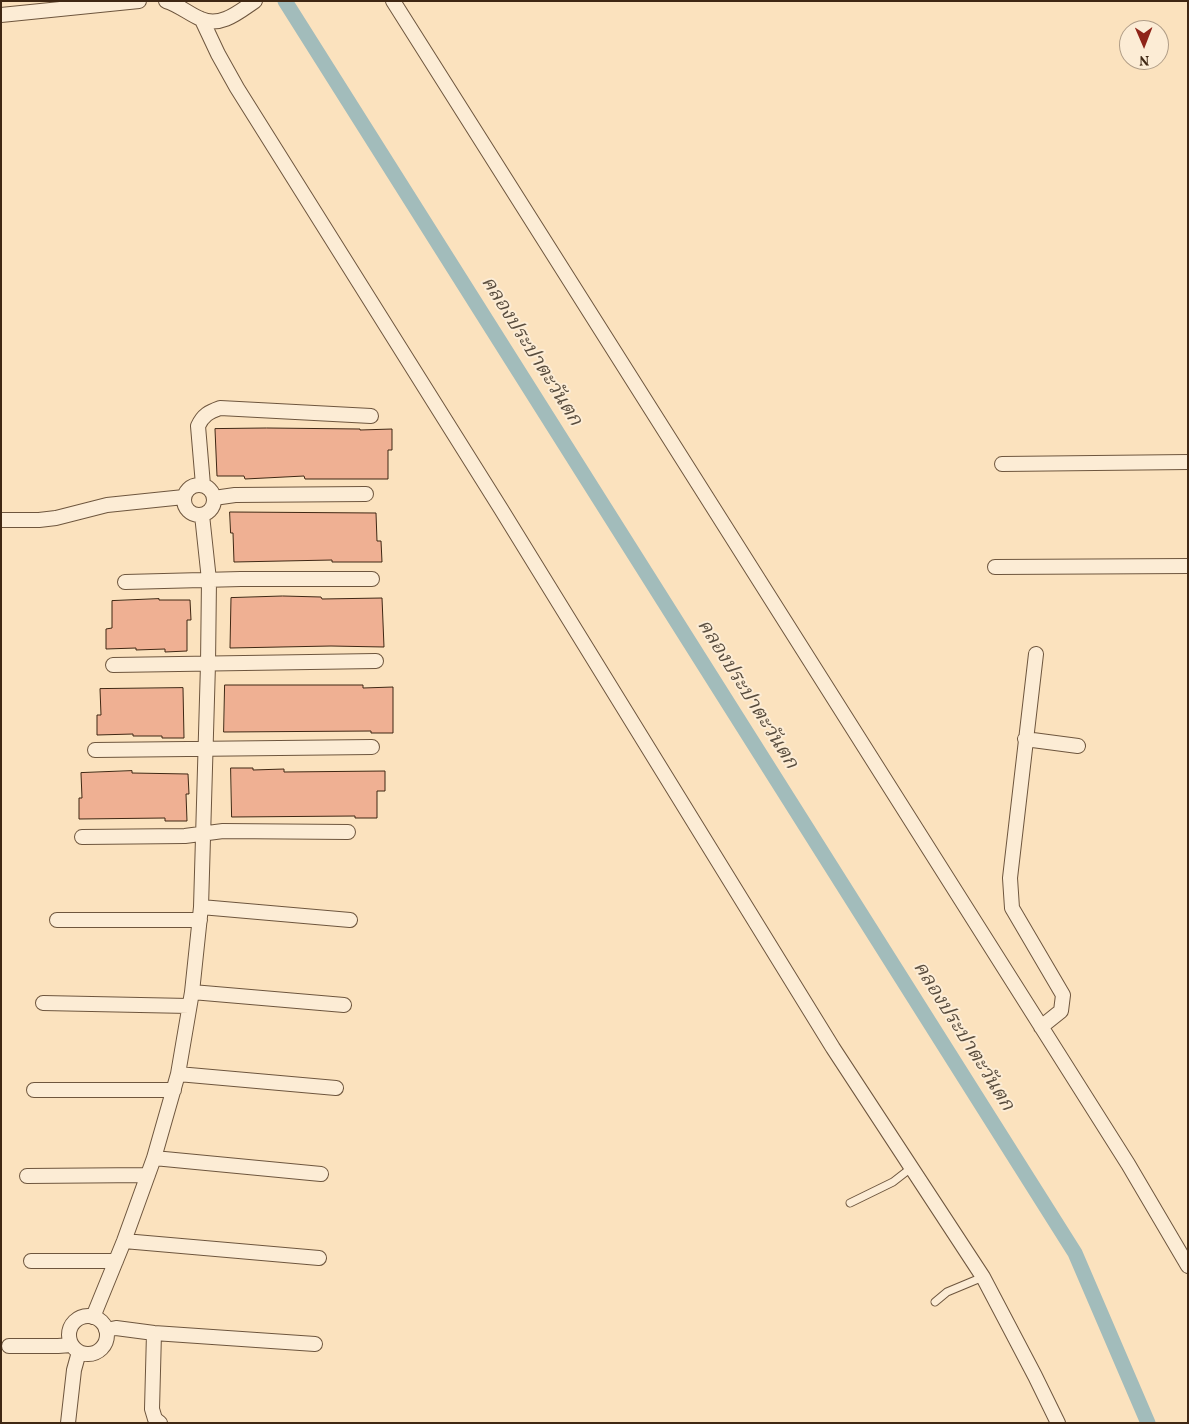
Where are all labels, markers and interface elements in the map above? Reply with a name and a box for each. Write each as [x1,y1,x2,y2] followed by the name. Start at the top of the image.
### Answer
[1119,20,1169,70] north arrow
[1139,50,1150,69] text: N
[474,273,586,431] water label: คลองประปาตะวันตก
[690,616,802,774] water label: คลองประปาตะวันตก
[906,958,1018,1116] water label: คลองประปาตะวันตก

